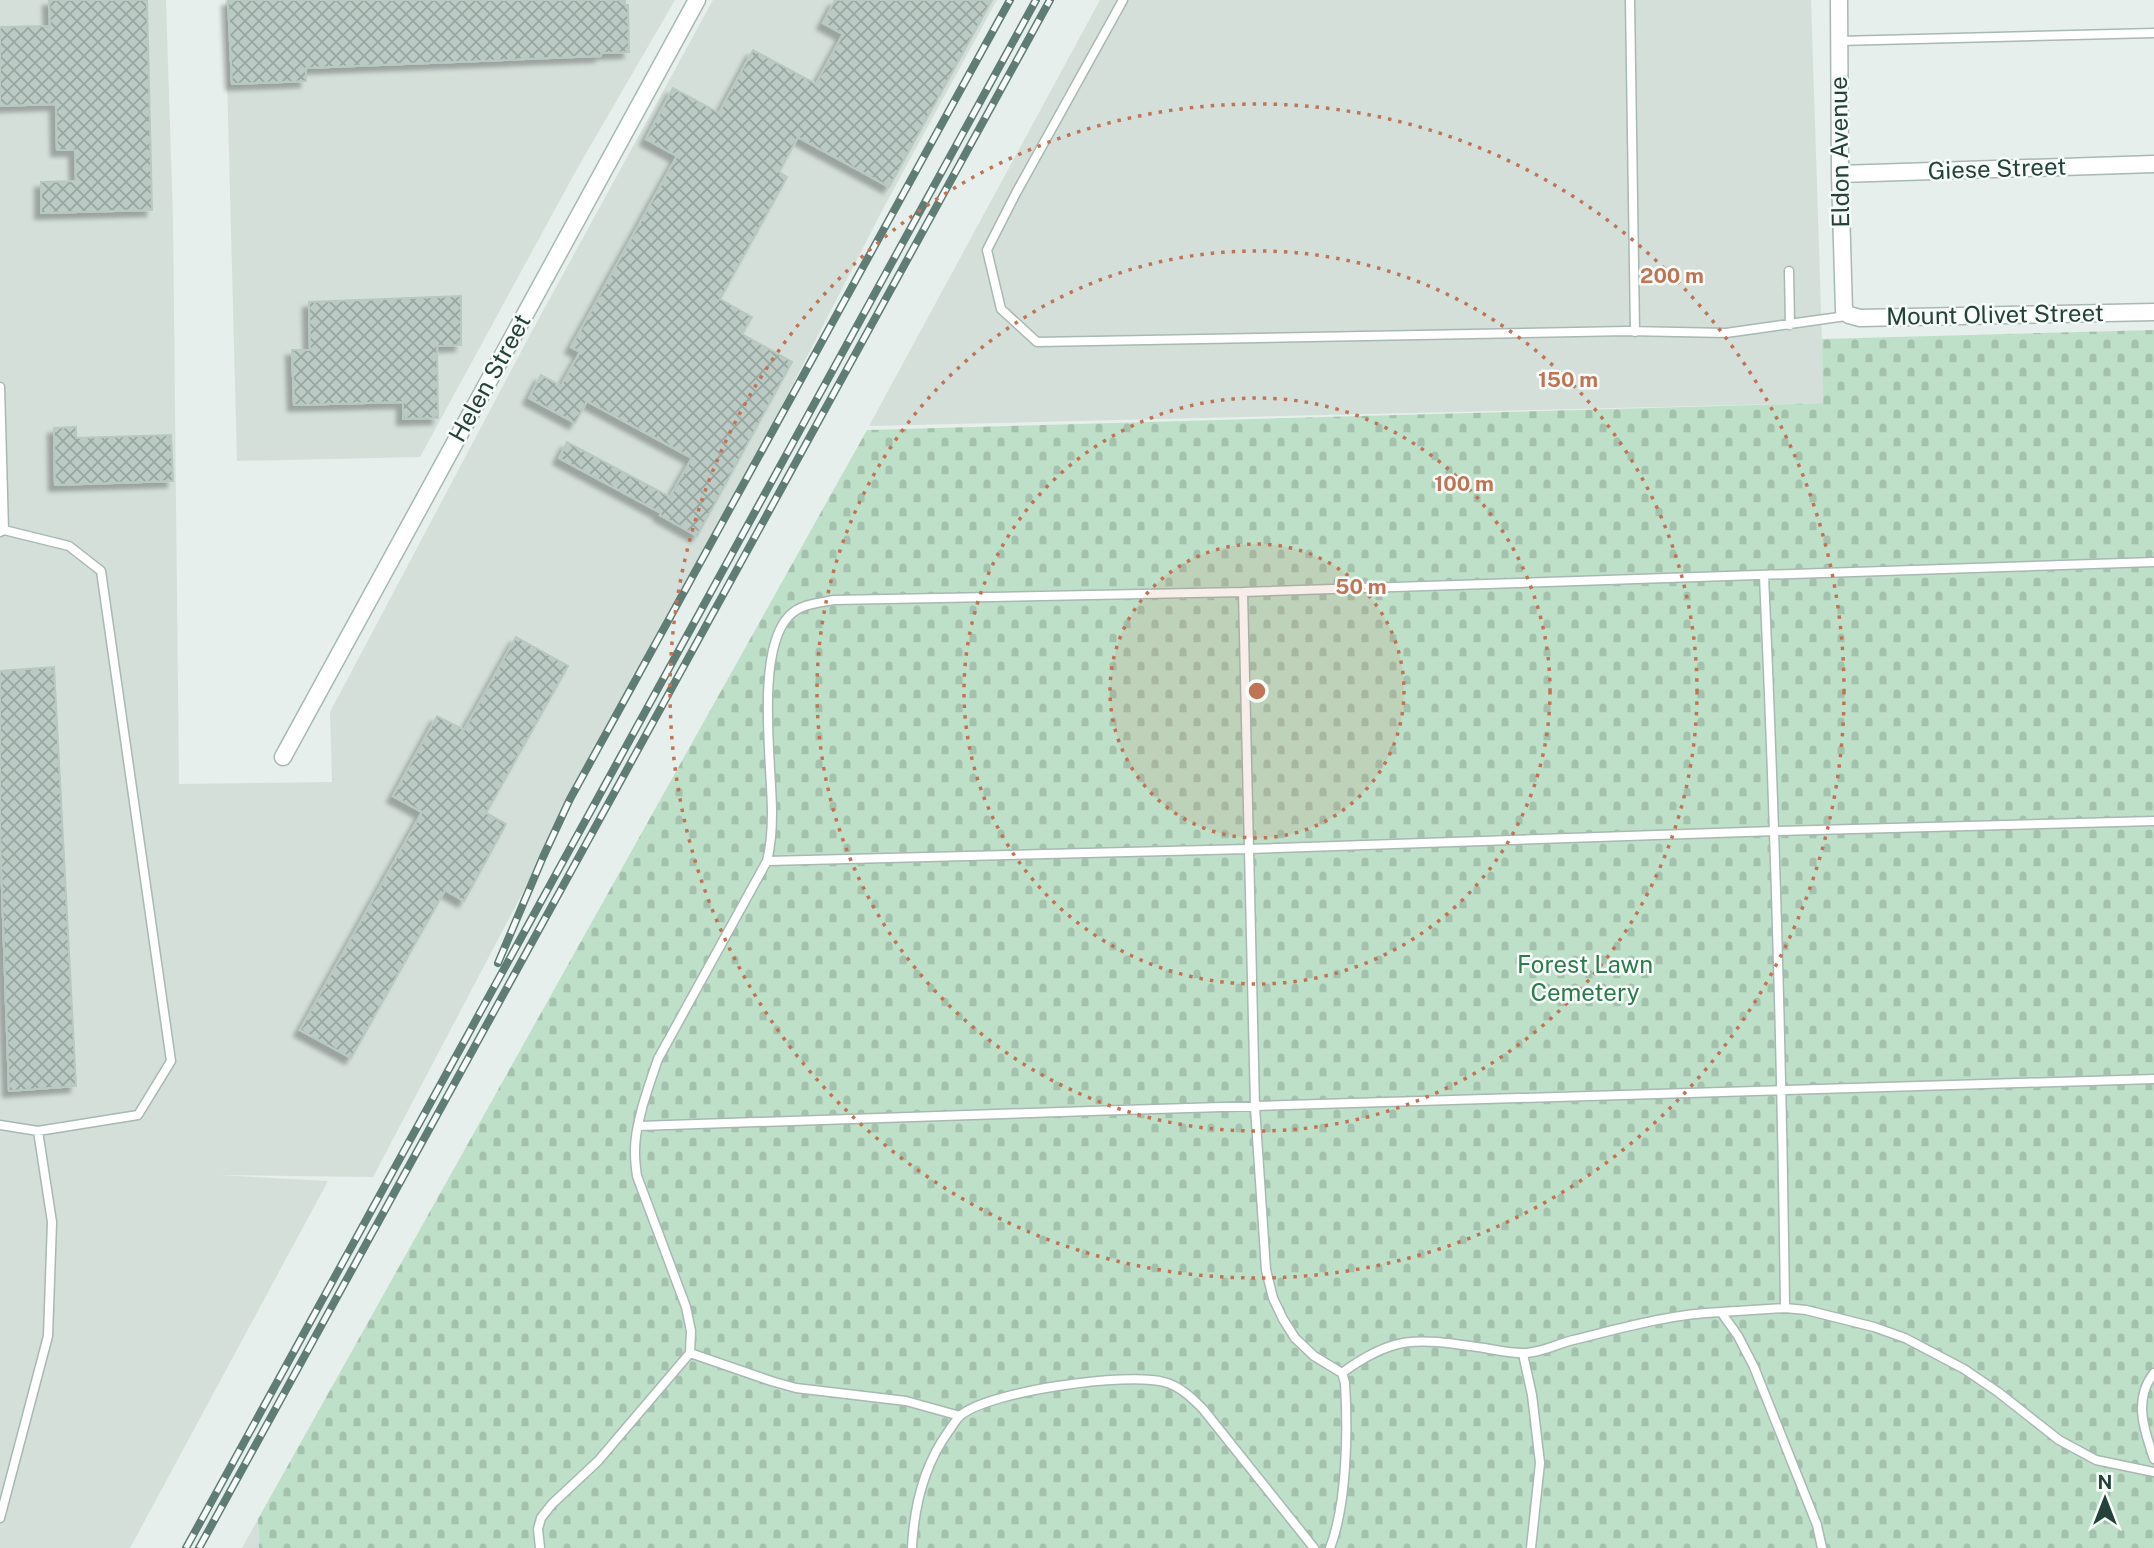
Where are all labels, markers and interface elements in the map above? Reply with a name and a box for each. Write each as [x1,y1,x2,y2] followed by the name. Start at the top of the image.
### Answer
[1824,76,1854,228] street label: Eldon Avenue
[1927,152,2067,184] street label: Giese Street
[1640,263,1704,288] text: 200 m
[1886,298,2104,330] street label: Mount Olivet Street
[442,309,536,446] street label: Helen Street
[1538,367,1598,392] text: 150 m
[1434,471,1494,496] text: 100 m
[1335,574,1387,599] text: 50 m
[1245,679,1269,703] centre of rings
[1517,950,1653,1006] park label: Forest Lawn Cemetery
[2070,1464,2140,1534] north arrow
[2098,1471,2112,1493] text: N

